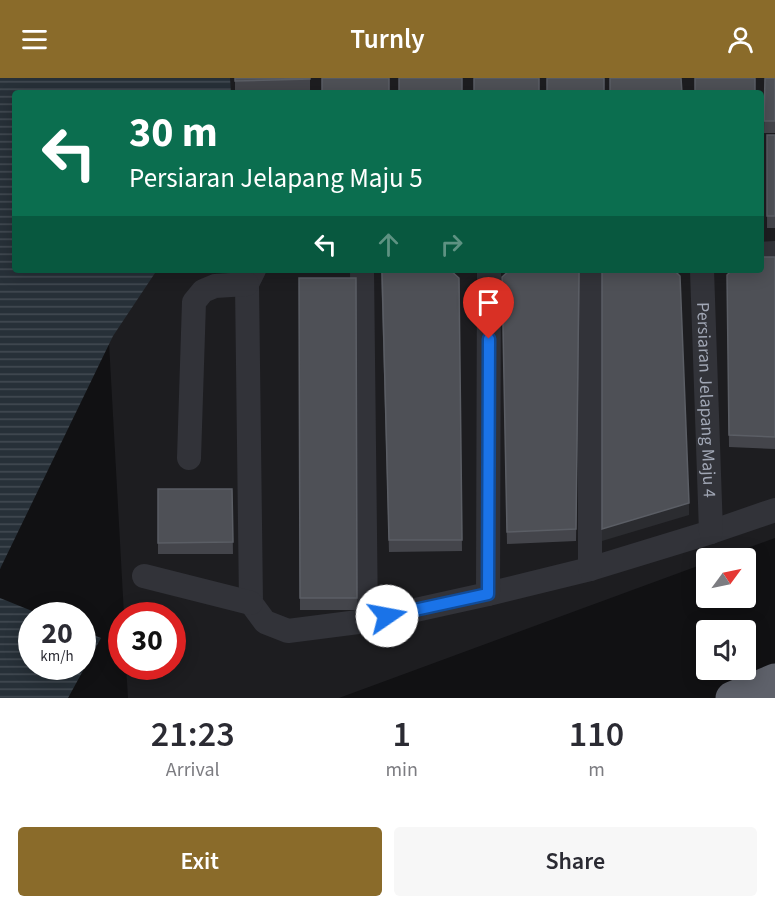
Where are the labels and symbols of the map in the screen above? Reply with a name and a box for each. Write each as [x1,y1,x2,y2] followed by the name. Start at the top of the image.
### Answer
[463,277,514,339] pin
[690,302,722,498] street label: Persiaran Jelapang Maju 4
[696,548,756,608] north arrow
[355,584,419,648] position arrow
[108,602,186,680] speed limit sign: 30

